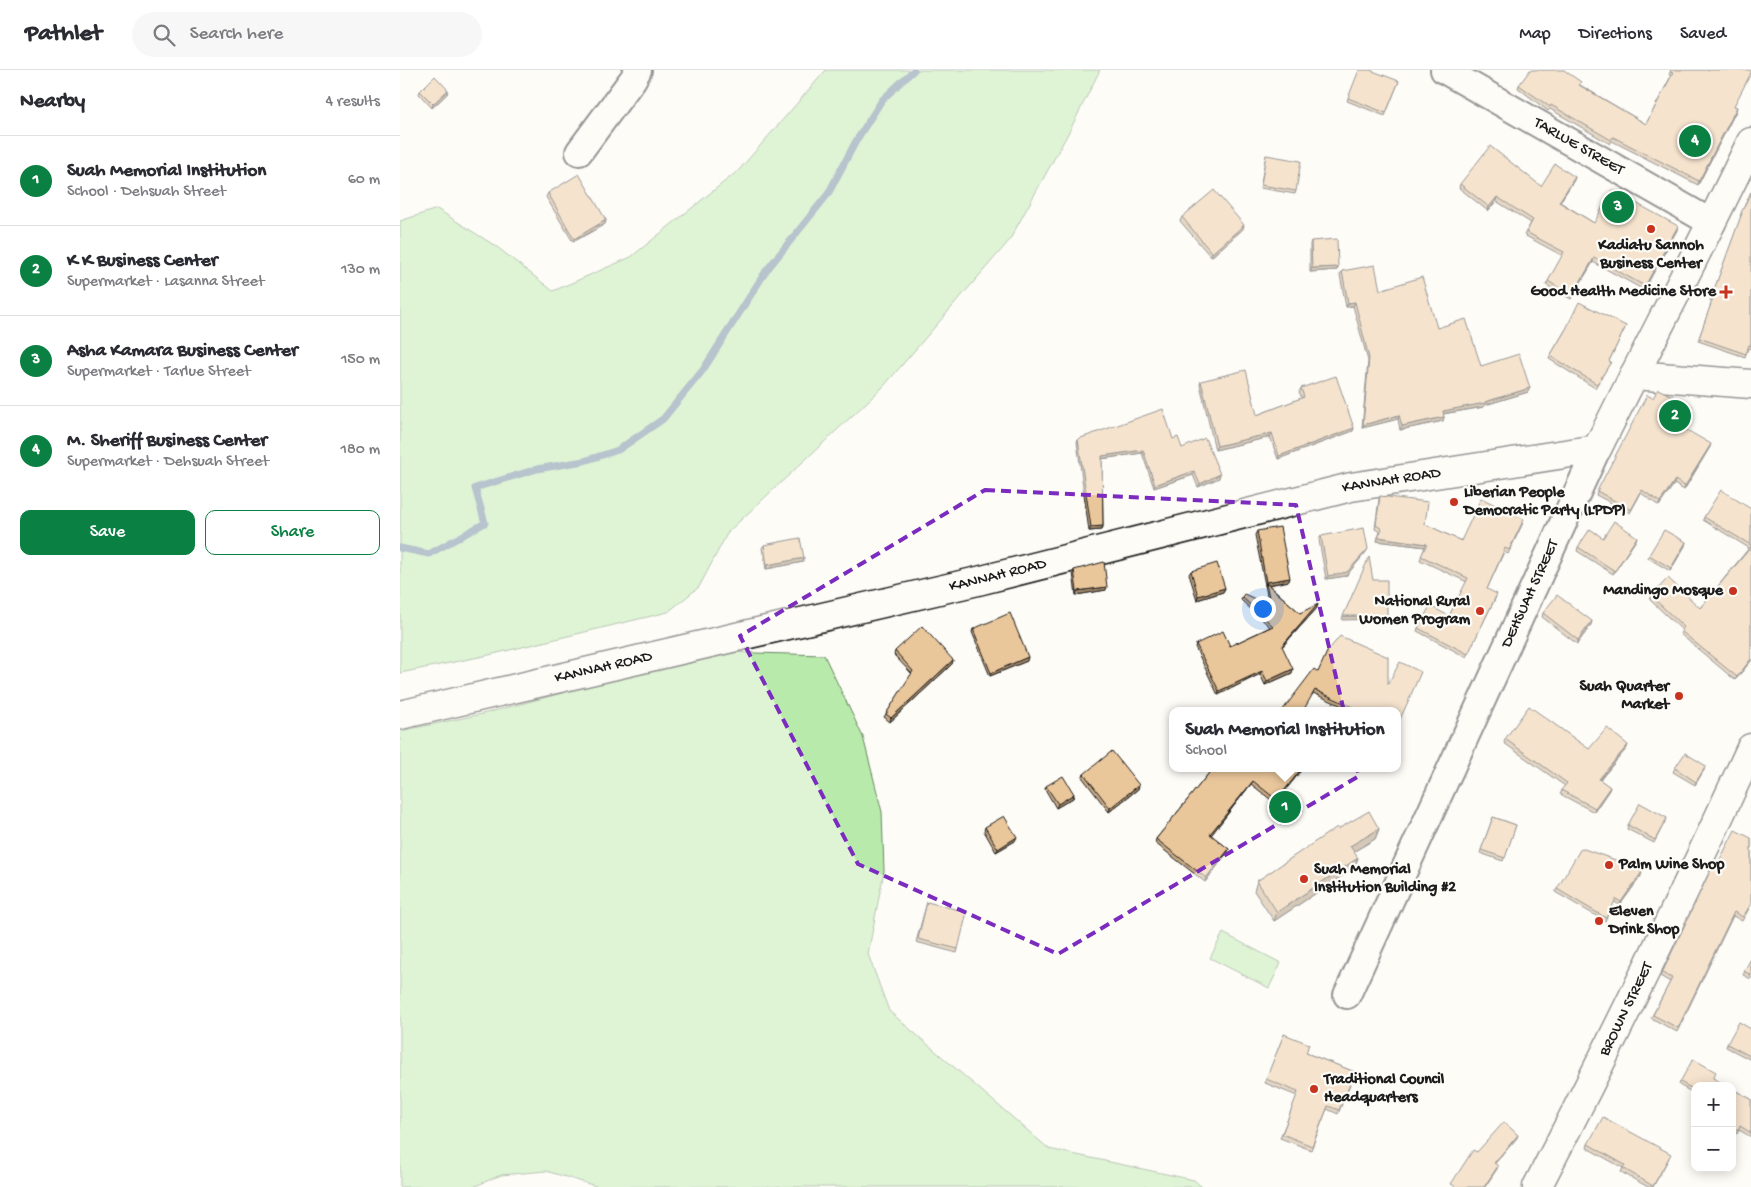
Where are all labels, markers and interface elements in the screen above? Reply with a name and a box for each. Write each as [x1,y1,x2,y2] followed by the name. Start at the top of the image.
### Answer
[132,12,482,57] search box
[25,20,102,49] text: Pathlet
[150,21,178,49] icon: search
[190,23,283,46] text: Search here
[1519,24,1551,45] text: Map
[1579,24,1652,45] text: Directions
[1680,24,1726,45] text: Saved
[20,90,85,115] text: Nearby
[325,93,380,112] text: 4 results
[1529,113,1628,181] street label: TARLUE STREET
[1679,122,1711,160] pin: 4
[67,160,266,183] text: Suah Memorial Institution
[33,171,39,190] text: 1
[348,171,380,190] text: 60 m
[67,183,226,202] text: School · Dehsuah Street
[1602,188,1634,226] pin: 3
[1645,223,1657,235] marker: Kadiatu Sannoh Business Center
[1597,237,1704,274] place label: Kadiatu Sannoh Business Center
[67,250,217,273] text: K K Business Center
[32,261,40,280] text: 2
[341,261,380,280] text: 130 m
[67,273,264,292] text: Supermarket · Lasanna Street
[1530,283,1717,302] place label: Good Health Medicine Store
[1720,286,1732,298] marker: Good Health Medicine Store
[67,340,298,363] text: Asha Kamara Business Center
[32,351,40,370] text: 3
[341,351,380,370] text: 150 m
[67,363,251,382] text: Supermarket · Tarlue Street
[1659,397,1691,435] pin: 2
[67,430,267,453] text: M. Sheriff Business Center
[32,441,40,460] text: 4
[341,441,380,460] text: 180 m
[67,453,269,472] text: Supermarket · Dehsuah Street
[1340,464,1443,498] street label: KANNAH ROAD
[1462,484,1626,521] place label: Liberian People Democratic Party (LPDP)
[1448,496,1460,508] marker: Liberian People Democratic Party (LPDP)
[20,510,195,555] button: Save
[205,510,380,555] button: Share
[1497,536,1564,652] street label: DEHSUAH STREET
[948,554,1049,597] street label: KANNAH ROAD
[1603,582,1724,601] place label: Mandingo Mosque
[1727,585,1739,597] marker: Mandingo Mosque
[1358,593,1471,630] place label: National Rural Women Program
[1250,596,1276,622] your location
[1474,605,1486,617] marker: National Rural Women Program
[553,647,655,688] street label: KANNAH ROAD
[1580,678,1671,715] place label: Suah Quarter Market
[1673,690,1685,702] marker: Suah Quarter Market
[1169,707,1401,772] popup
[1185,719,1385,742] text: Suah Memorial Institution
[1185,742,1227,761] text: School
[1269,788,1301,826] pin: 1
[1618,856,1724,875] place label: Palm Wine Shop
[1603,859,1615,871] marker: Palm Wine Shop
[1314,861,1456,898] place label: Suah Memorial Institution Building #2
[1298,873,1310,885] marker: Suah Memorial Institution Building #2
[1607,903,1679,940] place label: Eleven Drink Shop
[1593,915,1605,927] marker: Eleven Drink Shop
[1595,959,1658,1060] street label: BROWN STREET
[1322,1071,1445,1108] place label: Traditional Council Headquarters
[1691,1082,1736,1172] map controls
[1691,1082,1736,1127] button: +
[1308,1083,1320,1095] marker: Traditional Council Headquarters
[1691,1127,1736,1172] button: −

